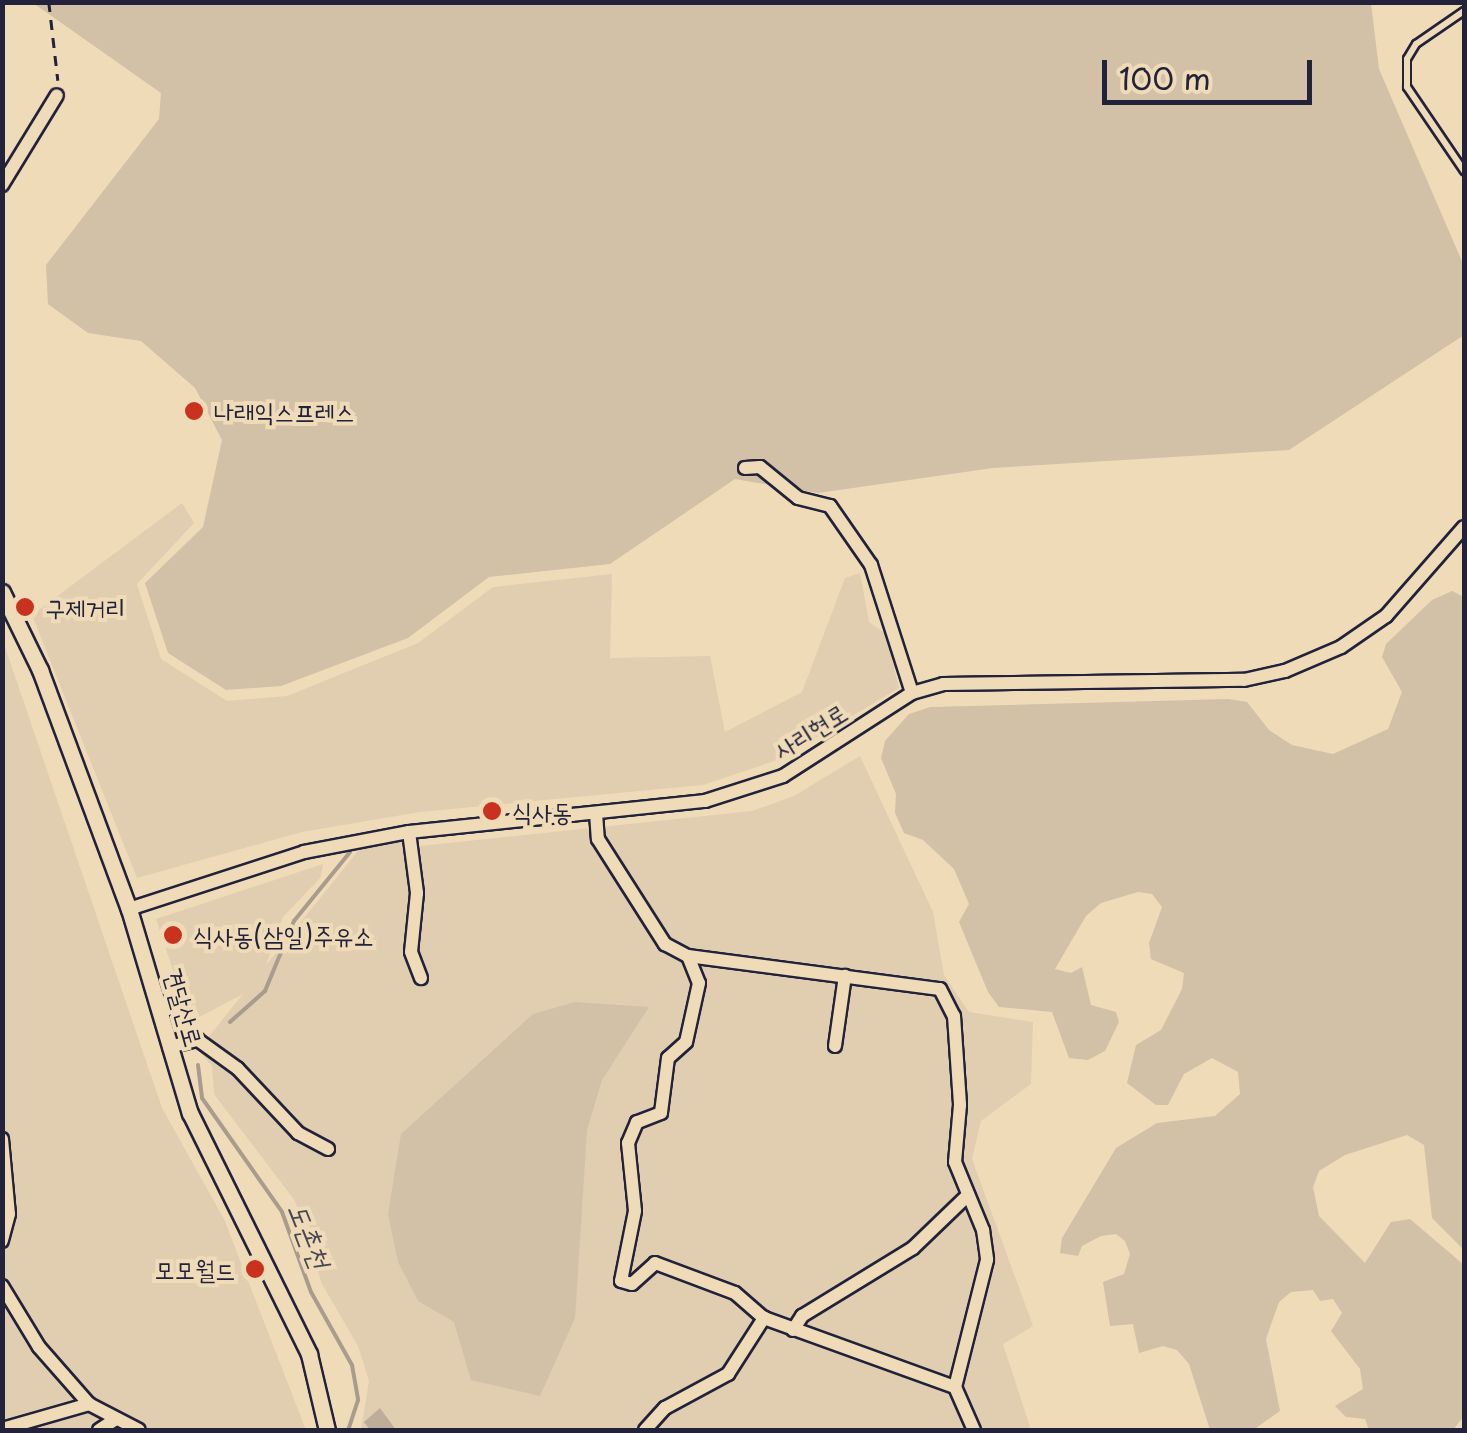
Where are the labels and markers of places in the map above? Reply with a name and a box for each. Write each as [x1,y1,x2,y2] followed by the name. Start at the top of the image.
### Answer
[214,396,355,426] place label: 나래익스프레스
[183,400,205,422] marker: 나래익스프레스
[45,592,125,622] place label: 구제거리
[14,596,36,618] marker: 구제거리
[512,796,572,826] place label: 식사동
[481,800,503,822] marker: 식사동
[193,920,374,950] place label: 식사동(삼일)주유소
[162,924,184,946] marker: 식사동(삼일)주유소
[155,1254,235,1284] place label: 모모월드
[244,1258,266,1280] marker: 모모월드

